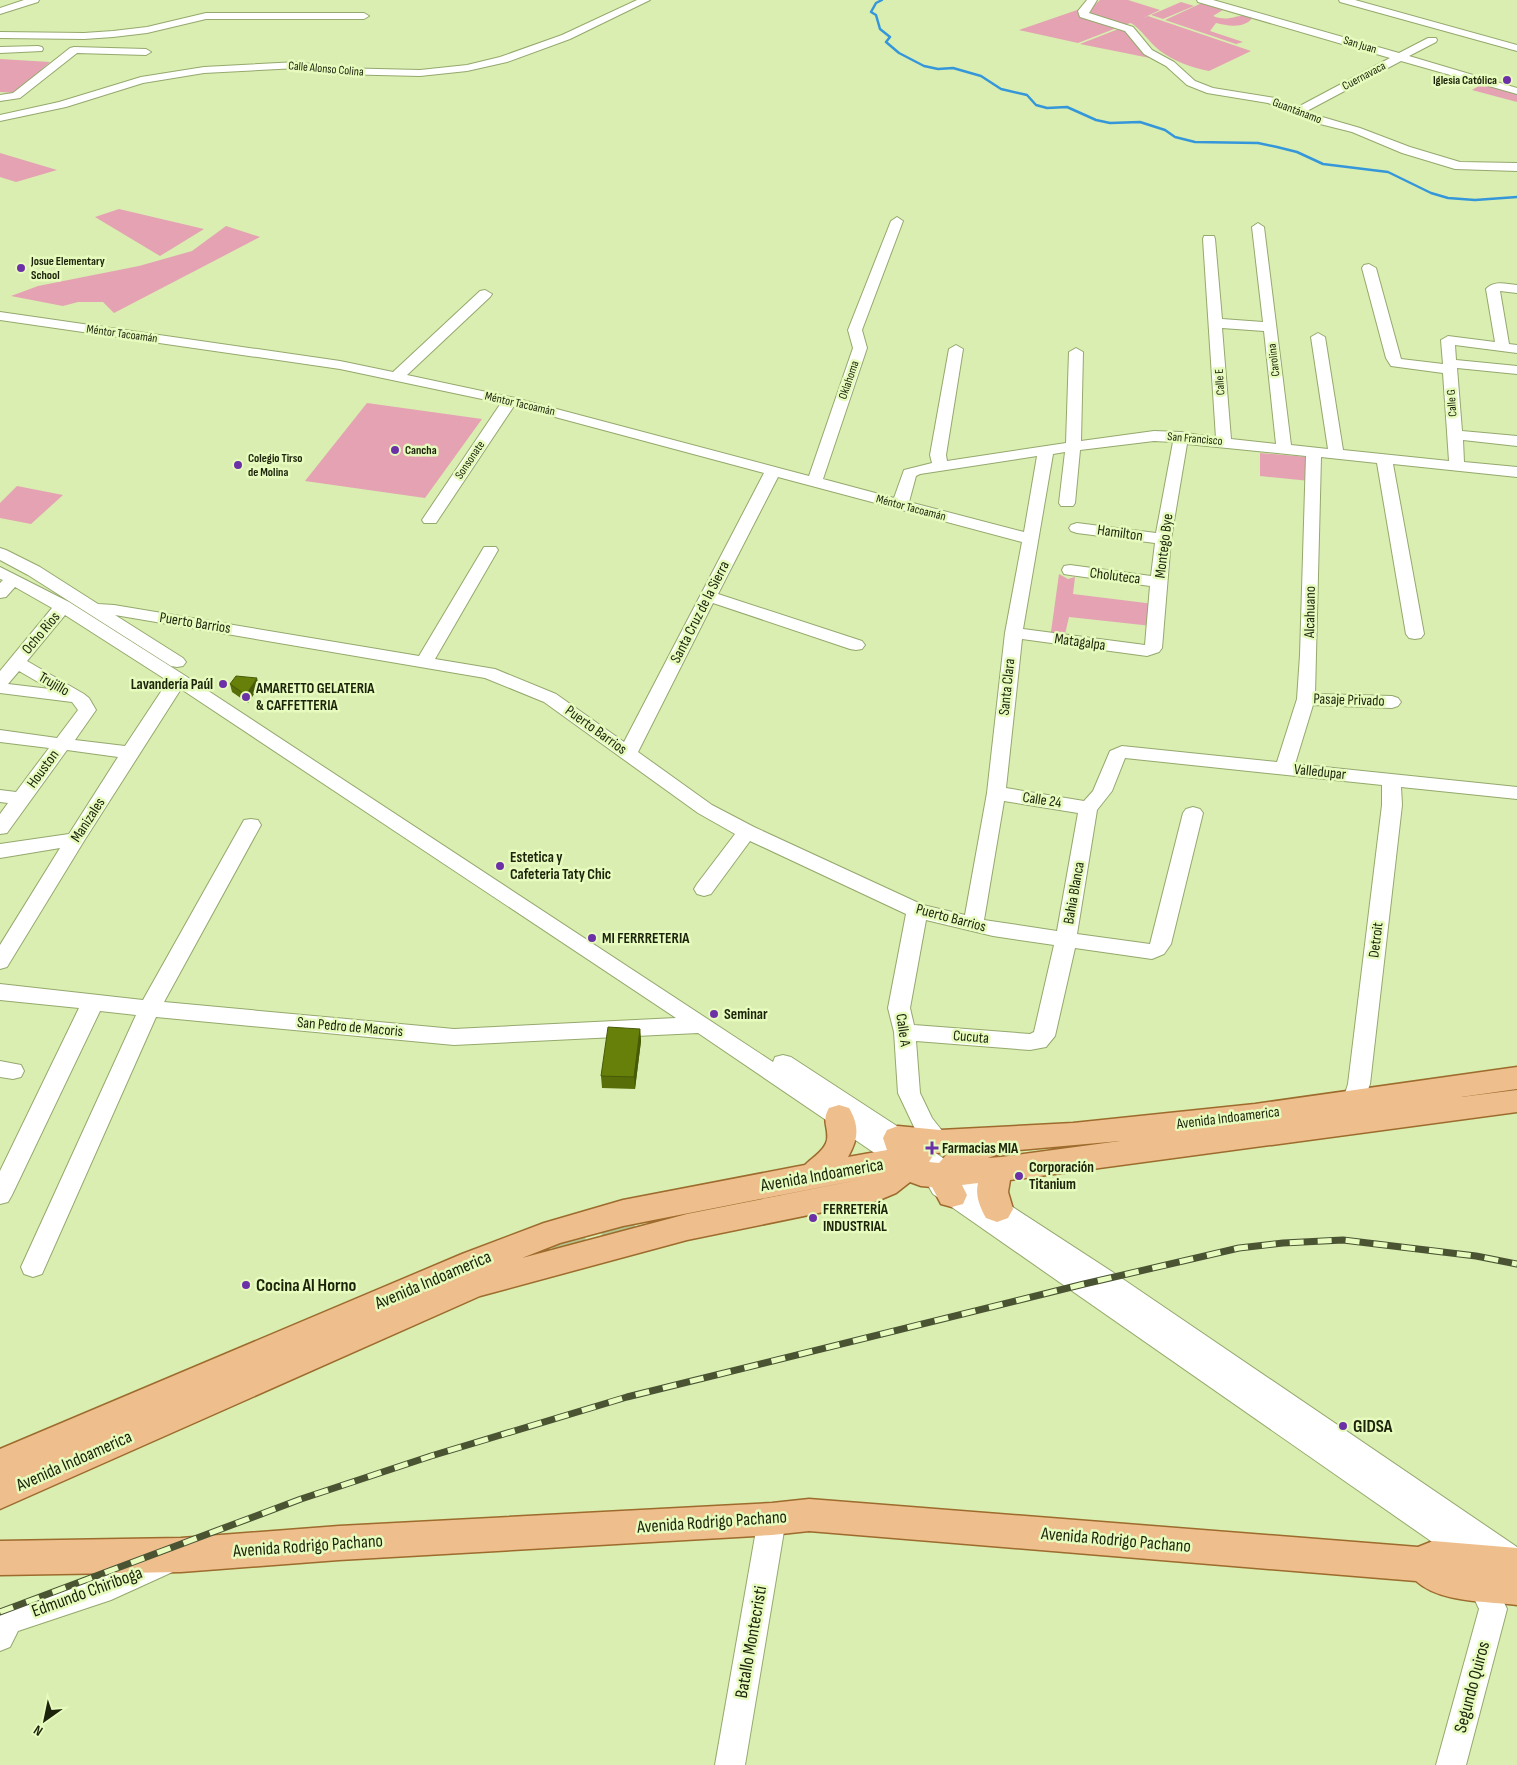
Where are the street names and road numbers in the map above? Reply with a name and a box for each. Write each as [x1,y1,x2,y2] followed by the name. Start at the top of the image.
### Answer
[1342,33,1378,57] street label: San Juan
[288,58,365,80] street label: Calle Alonso Colina
[1340,58,1389,94] street label: Cuernavaca
[1270,95,1324,127] street label: Guantánamo
[86,322,158,346] street label: Méntor Tacoamán
[1265,342,1283,377] street label: Carolina
[835,358,863,401] street label: Oklahoma
[1212,368,1228,396] street label: Calle E
[483,389,557,419] street label: Méntor Tacoamán
[1444,389,1460,417] street label: Calle G
[1167,429,1223,449] street label: San Francisco
[452,438,488,482] street label: Sonsonate
[874,491,948,525] street label: Méntor Tacoamán
[1151,513,1177,579] street label: Montego Bye
[1096,520,1144,546] street label: Hamilton
[666,558,734,666] street label: Santa Cruz de la Sierra
[1089,563,1142,589] street label: Choluteca
[1300,586,1320,639] street label: Alcahuano
[18,608,64,658] street label: Ocho Rios
[158,608,232,638] street label: Puerto Barrios
[1053,629,1107,655] street label: Matagalpa
[995,657,1019,716] street label: Santa Clara
[35,668,73,700] street label: Trujillo
[1313,689,1385,711] street label: Pasaje Privado
[561,701,631,759] street label: Puerto Barrios
[23,746,63,792] street label: Houston
[1293,760,1348,784] street label: Valledupar
[1021,788,1063,812] street label: Calle 24
[67,794,109,846] street label: Manizales
[1059,860,1089,926] street label: Bahia Blanca
[914,900,988,936] street label: Puerto Barrios
[1364,921,1388,959] street label: Detroit
[891,1012,915,1048] street label: Calle A
[296,1013,404,1041] street label: San Pedro de Macoris
[952,1026,990,1048] street label: Cucuta
[1174,1102,1281,1134] street label: Avenida Indoamerica
[758,1154,885,1196] street label: Avenida Indoamerica
[371,1246,494,1314] street label: Avenida Indoamerica
[12,1426,135,1496] street label: Avenida Indoamerica
[635,1506,788,1538] street label: Avenida Rodrigo Pachano
[1039,1523,1192,1557] street label: Avenida Rodrigo Pachano
[231,1530,384,1562] street label: Avenida Rodrigo Pachano
[29,1562,145,1622] street label: Edmundo Chiriboga
[731,1584,771,1700] street label: Batallo Montecristi
[1450,1639,1494,1735] street label: Segundo Quiros

